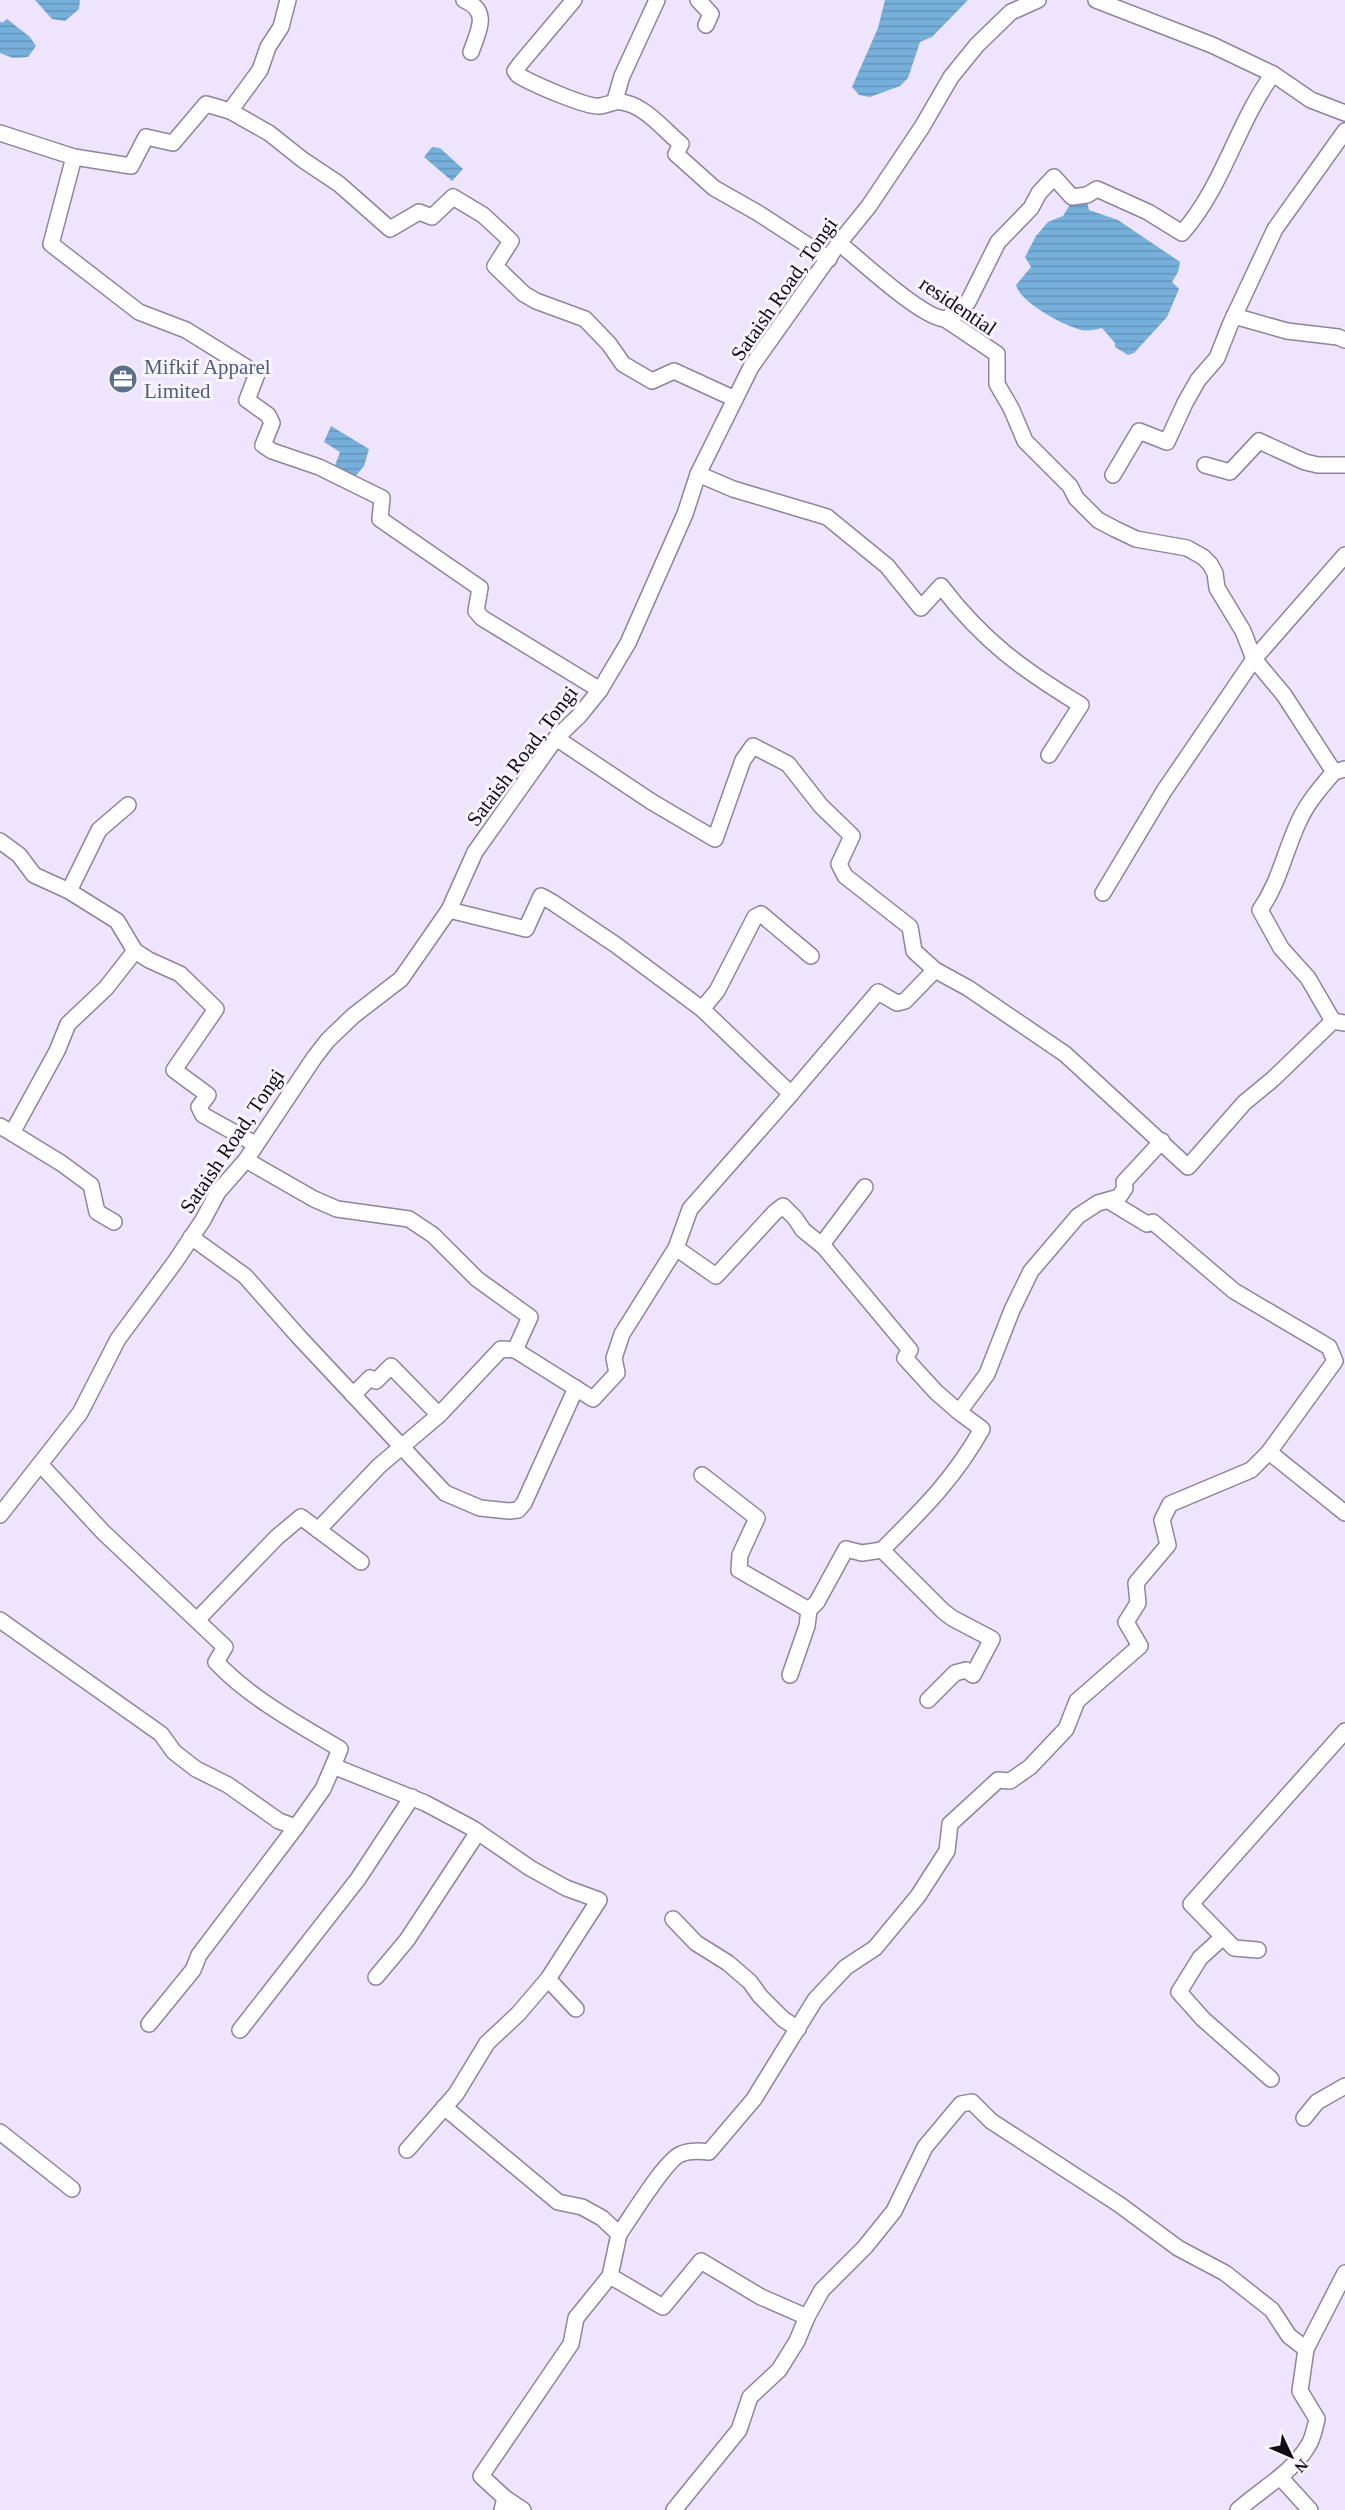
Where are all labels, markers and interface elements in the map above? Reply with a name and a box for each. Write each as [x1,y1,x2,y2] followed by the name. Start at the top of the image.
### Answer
[726,213,842,365] street label: Sataish Road, Tongi
[915,272,1001,340] street label: residential
[144,355,271,403] place label: Mifkif Apparel Limited
[107,363,139,395] office icon: Mifkif Apparel Limited
[462,681,583,831] street label: Sataish Road, Tongi
[175,1064,289,1218] street label: Sataish Road, Tongi
[1261,2426,1321,2486] north arrow
[1291,2456,1312,2476] text: N

